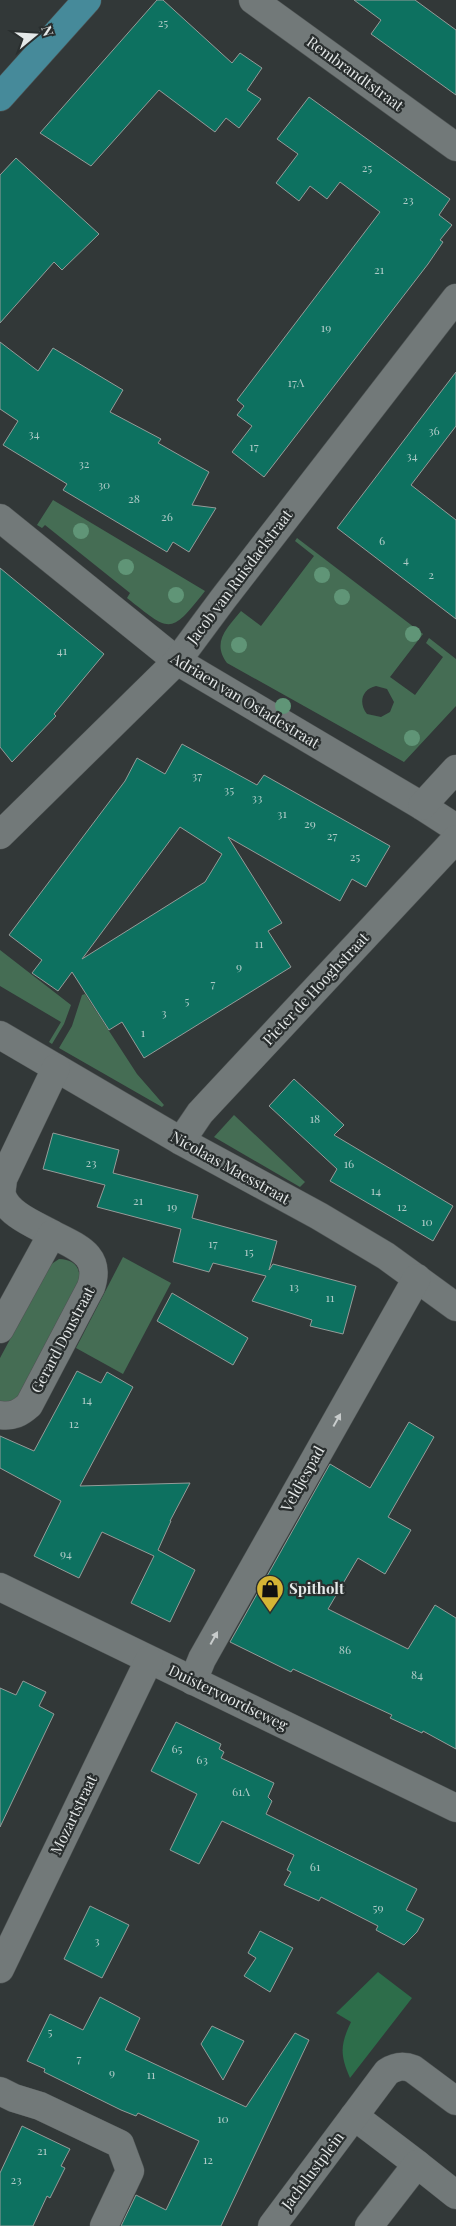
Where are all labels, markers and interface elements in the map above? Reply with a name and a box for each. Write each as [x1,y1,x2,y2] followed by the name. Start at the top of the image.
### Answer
[10,10,60,60] north arrow
[158,14,168,30] house number: 25
[37,23,58,39] text: N
[303,31,409,116] street label: Rembrandtstraat
[362,159,372,175] house number: 25
[402,191,414,207] house number: 23
[374,261,385,277] house number: 21
[321,319,331,335] house number: 19
[288,374,305,390] house number: 17A
[428,422,440,438] house number: 36
[28,425,40,441] house number: 34
[249,438,259,454] house number: 17
[406,447,418,463] house number: 34
[78,455,90,471] house number: 32
[98,476,110,492] house number: 30
[128,490,140,506] house number: 28
[181,505,297,648] street label: Jacob van Ruisdaelstraat
[161,508,173,524] house number: 26
[379,532,385,548] house number: 6
[403,551,409,567] house number: 4
[428,566,434,582] house number: 2
[57,642,68,658] house number: 41
[167,647,324,753] street label: Adriaen van Ostadestraat
[192,767,202,783] house number: 37
[224,781,234,797] house number: 35
[252,789,262,805] house number: 33
[277,805,287,821] house number: 31
[304,815,316,831] house number: 29
[327,827,337,843] house number: 27
[350,848,360,864] house number: 25
[258,927,373,1049] street label: Pieter de Hooghstraat
[255,935,264,951] house number: 11
[236,958,242,974] house number: 9
[211,975,216,991] house number: 7
[185,992,190,1008] house number: 5
[161,1004,167,1020] house number: 3
[141,1024,146,1040] house number: 1
[310,1110,320,1126] house number: 18
[167,1126,294,1209] street label: Nicolaas Maesstraat
[85,1154,97,1170] house number: 23
[344,1155,354,1171] house number: 16
[371,1182,381,1198] house number: 14
[133,1192,144,1208] house number: 21
[167,1198,177,1214] house number: 19
[397,1198,407,1214] house number: 12
[421,1213,433,1229] house number: 10
[208,1235,218,1251] house number: 17
[244,1243,254,1259] house number: 15
[289,1278,299,1294] house number: 13
[26,1282,99,1396] street label: Gerard Doustraat
[326,1289,335,1305] house number: 11
[82,1391,92,1407] house number: 14
[333,1413,341,1427] one-way arrow
[69,1415,79,1431] house number: 12
[275,1442,329,1516] street label: Veldjespad
[60,1545,72,1561] house number: 94
[255,1574,285,1613] shop icon: Spitholt
[289,1578,345,1598] place label: Spitholt
[210,1630,218,1645] one-way arrow
[339,1641,351,1657] house number: 86
[166,1660,291,1735] street label: Duistervoordseweg
[411,1666,423,1682] house number: 84
[171,1740,183,1756] house number: 65
[196,1751,208,1767] house number: 63
[45,1771,101,1858] street label: Mozartstraat
[232,1783,251,1799] house number: 61A
[310,1858,321,1874] house number: 61
[372,1899,384,1915] house number: 59
[94,1932,100,1948] house number: 3
[48,2023,53,2039] house number: 5
[77,2050,82,2066] house number: 7
[109,2064,115,2080] house number: 9
[147,2066,156,2082] house number: 11
[217,2110,229,2126] house number: 10
[276,2128,348,2214] street label: Jachtlustplein
[37,2142,48,2158] house number: 21
[203,2151,213,2167] house number: 12
[10,2171,22,2187] house number: 23

